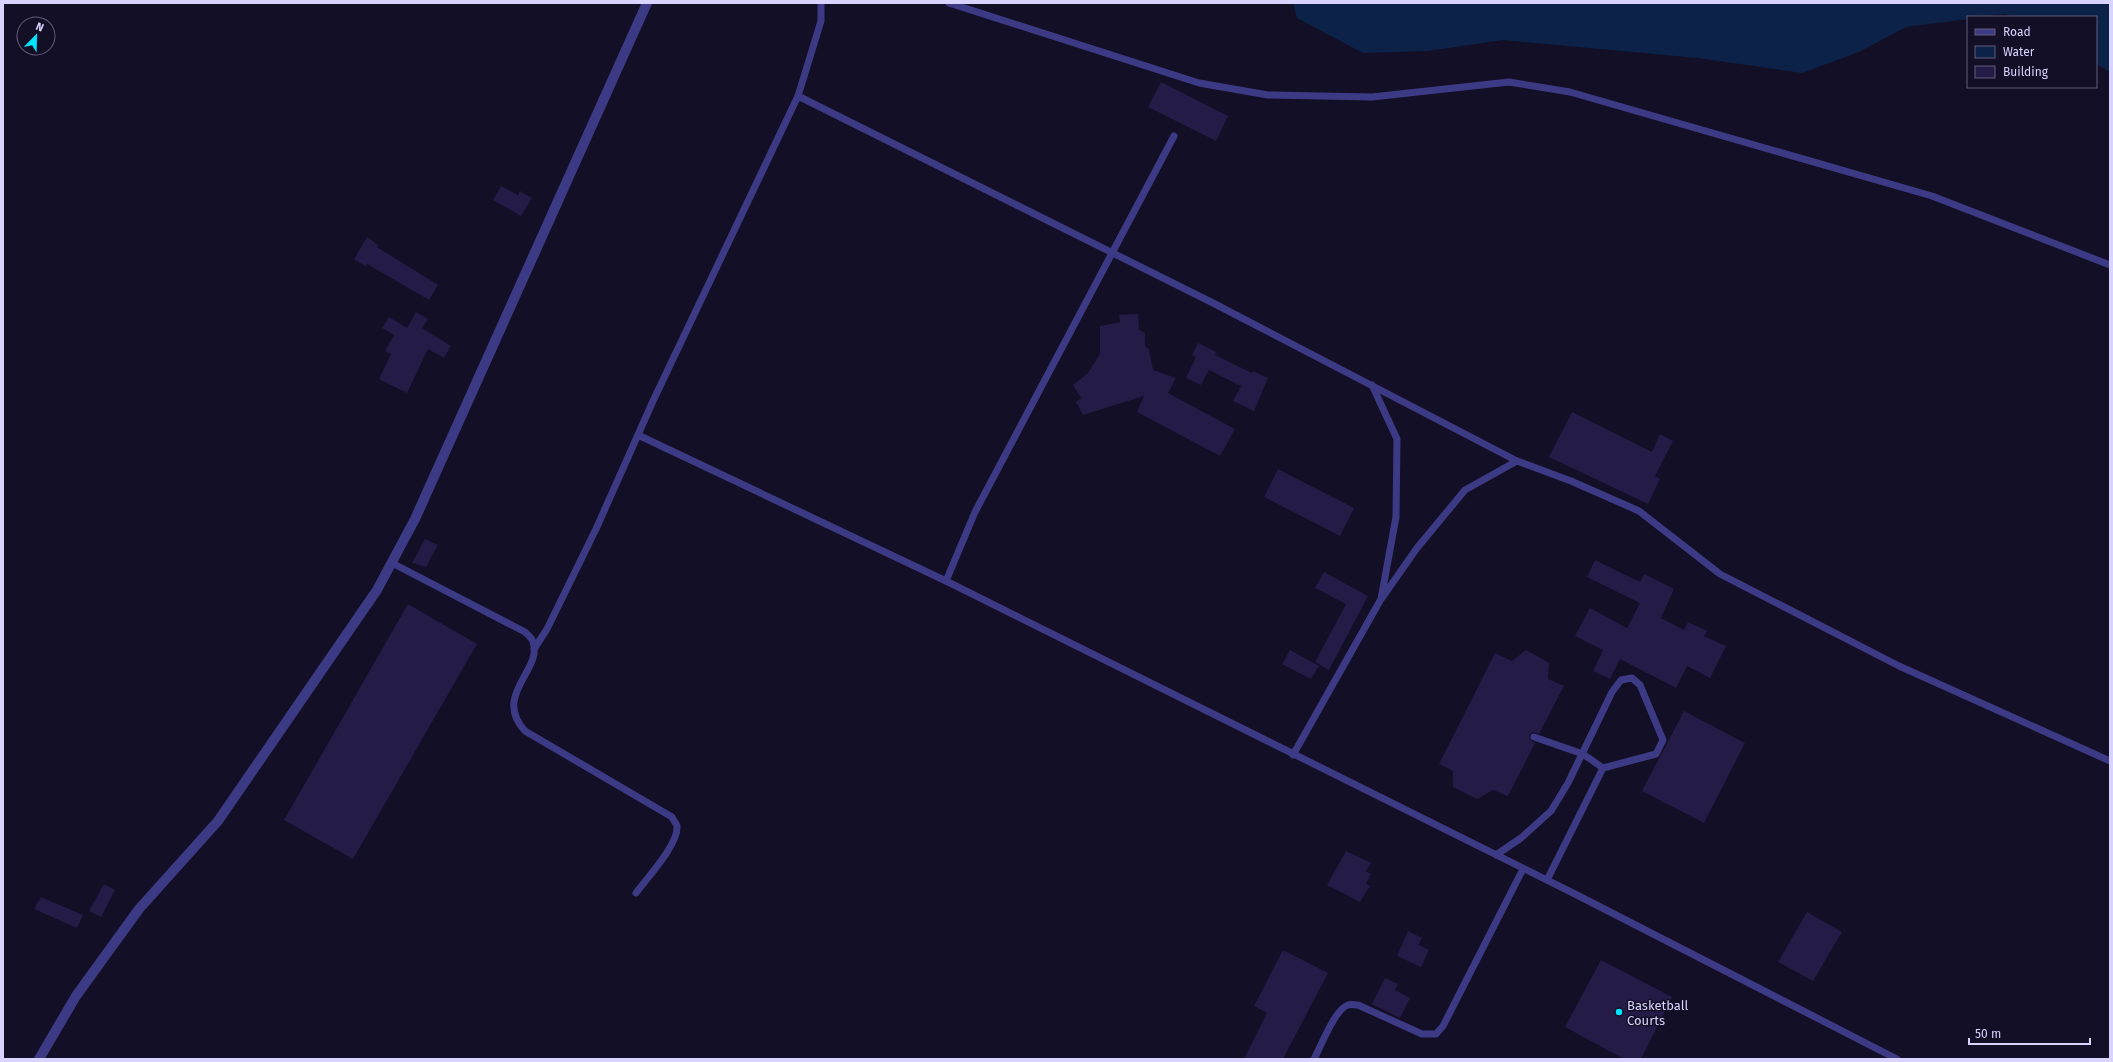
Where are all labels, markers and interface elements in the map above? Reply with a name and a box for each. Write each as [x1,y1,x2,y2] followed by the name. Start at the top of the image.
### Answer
[16,16,56,56] north arrow
[1967,16,2097,88] legend
[34,20,46,35] text: N
[2003,25,2031,39] text: Road
[2003,45,2035,59] text: Water
[2003,65,2049,79] text: Building
[1627,998,1689,1028] place label: Basketball Courts
[1614,1007,1624,1017] marker: Basketball Courts
[1969,1020,2090,1046] scale bar
[1975,1027,2001,1041] text: 50 m

